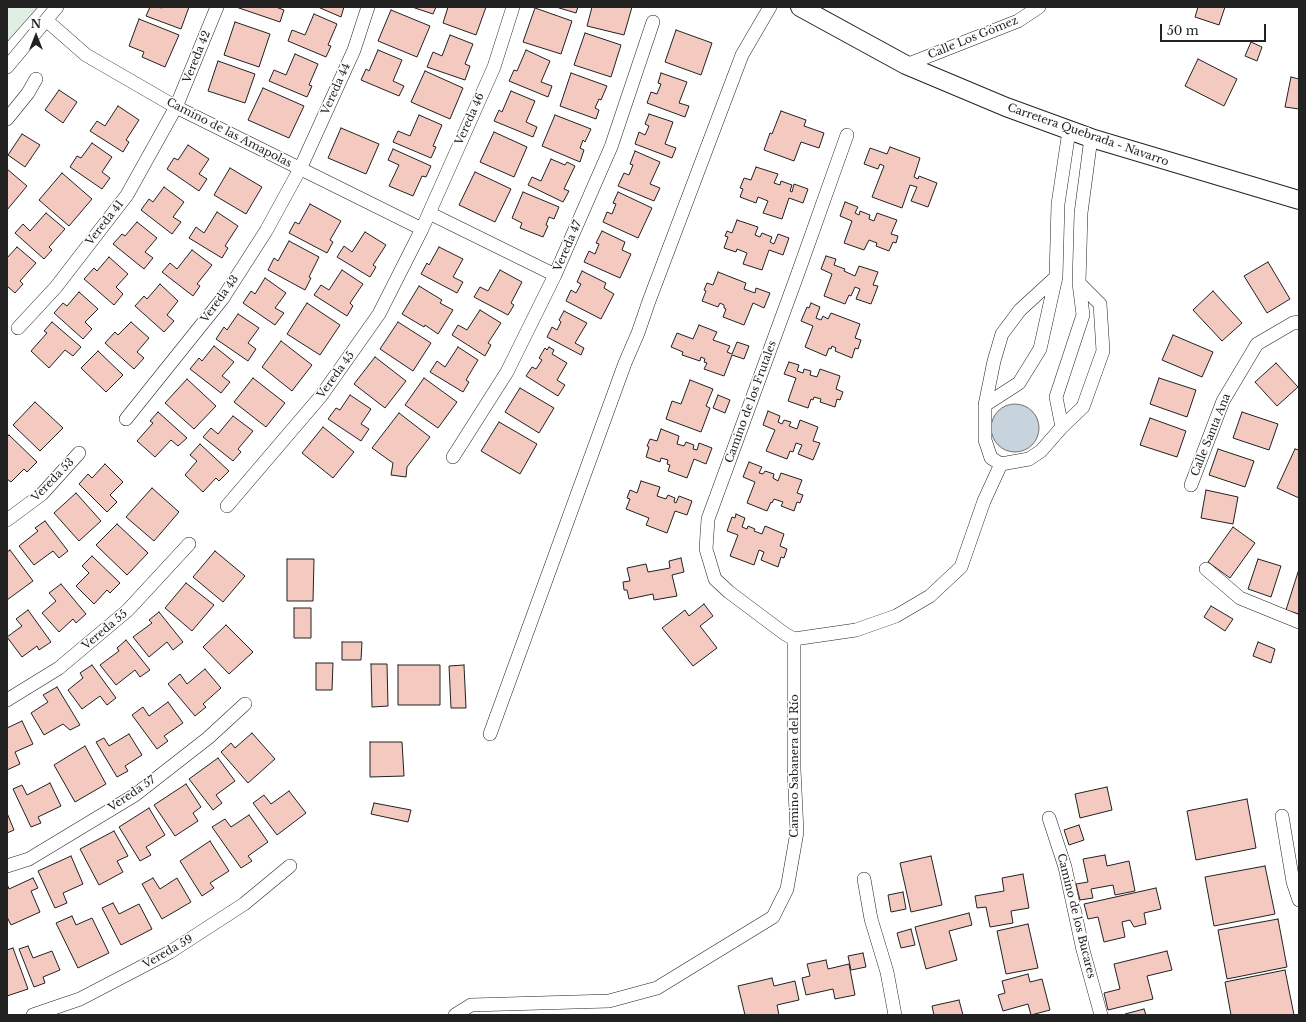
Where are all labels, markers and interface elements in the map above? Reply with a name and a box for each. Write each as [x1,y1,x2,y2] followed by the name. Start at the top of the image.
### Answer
[926,14,1020,62] street label: Calle Los Gómez
[16,16,56,56] north arrow
[1162,16,1268,42] scale bar
[31,17,41,31] text: N
[1167,23,1199,38] text: 50 m
[181,29,213,85] street label: Vereda 42
[319,61,353,117] street label: Vereda 44
[453,91,487,147] street label: Vereda 46
[164,96,294,170] street label: Camino de las Amapolas
[1006,101,1170,169] street label: Carretera Quebrada - Navarro
[83,198,127,248] street label: Vereda 41
[551,219,585,273] street label: Vereda 47
[198,273,242,325] street label: Vereda 43
[723,339,779,465] street label: Camino de los Frutales
[315,349,357,401] street label: Vereda 45
[1188,392,1234,478] street label: Calle Santa Ana
[29,456,77,504] street label: Vereda 53
[80,607,130,653] street label: Vereda 55
[788,694,802,838] street label: Camino Sabanera del Río
[106,773,158,815] street label: Vereda 57
[1054,852,1098,980] street label: Camino de los Bucares
[141,932,195,972] street label: Vereda 59

